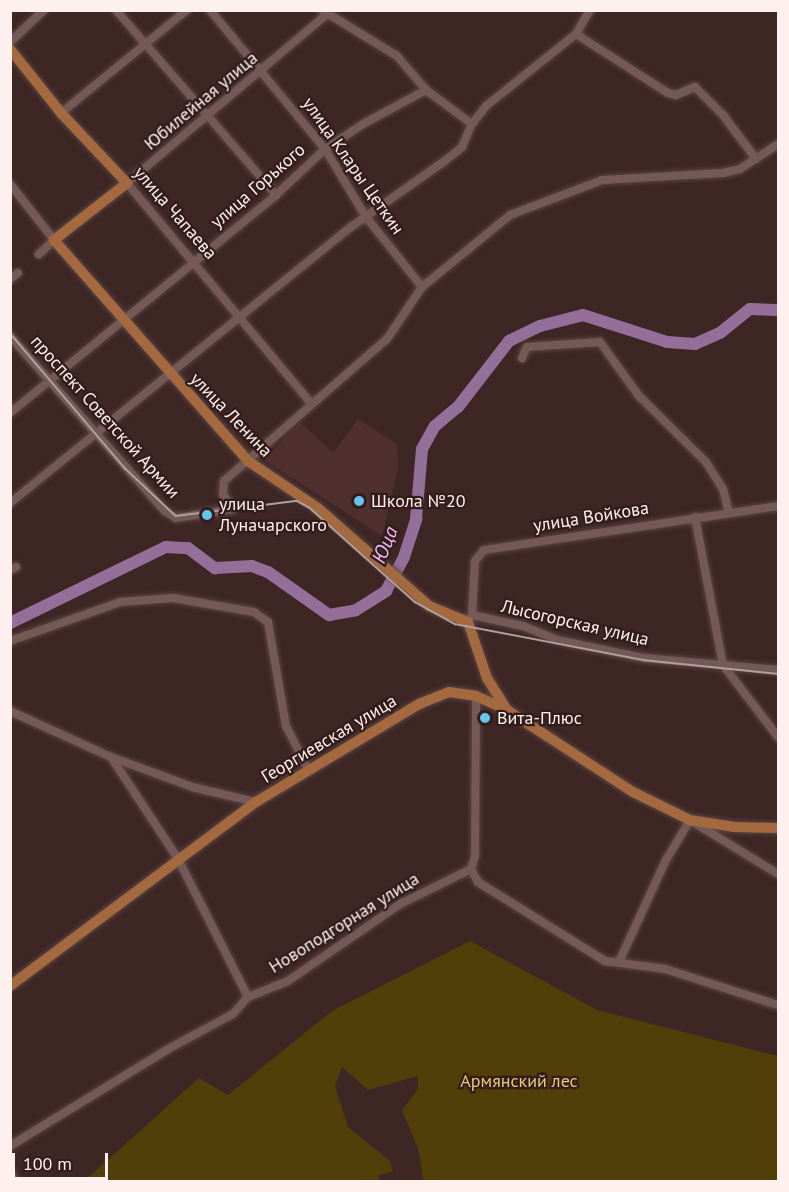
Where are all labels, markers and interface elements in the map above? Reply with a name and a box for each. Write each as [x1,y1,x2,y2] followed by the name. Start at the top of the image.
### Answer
[140,47,262,155] street label: Юбилейная улица
[298,93,408,239] street label: улица Клары Цеткин
[206,139,310,233] street label: улица Горького
[129,162,221,264] street label: улица Чапаева
[26,331,184,503] street label: проспект Советской Армии
[185,368,277,462] street label: улица Ленина
[371,490,466,512] place label: Школа №20
[219,494,327,536] place label: улица Луначарского
[352,494,366,508] marker: Школа №20
[532,497,650,537] street label: улица Войкова
[200,508,214,522] marker: улица Луначарского
[367,523,403,567] water label: Юца
[499,595,651,651] street label: Лысогорская улица
[258,690,400,788] street label: Георгиевская улица
[497,707,582,729] place label: Вита-Плюс
[478,711,492,725] marker: Вита-Плюс
[265,868,423,978] street label: Новоподгорная улица
[460,1070,578,1092] park label: Армянский лес
[15,1141,111,1179] scale bar
[23,1152,72,1175] text: 100 m

